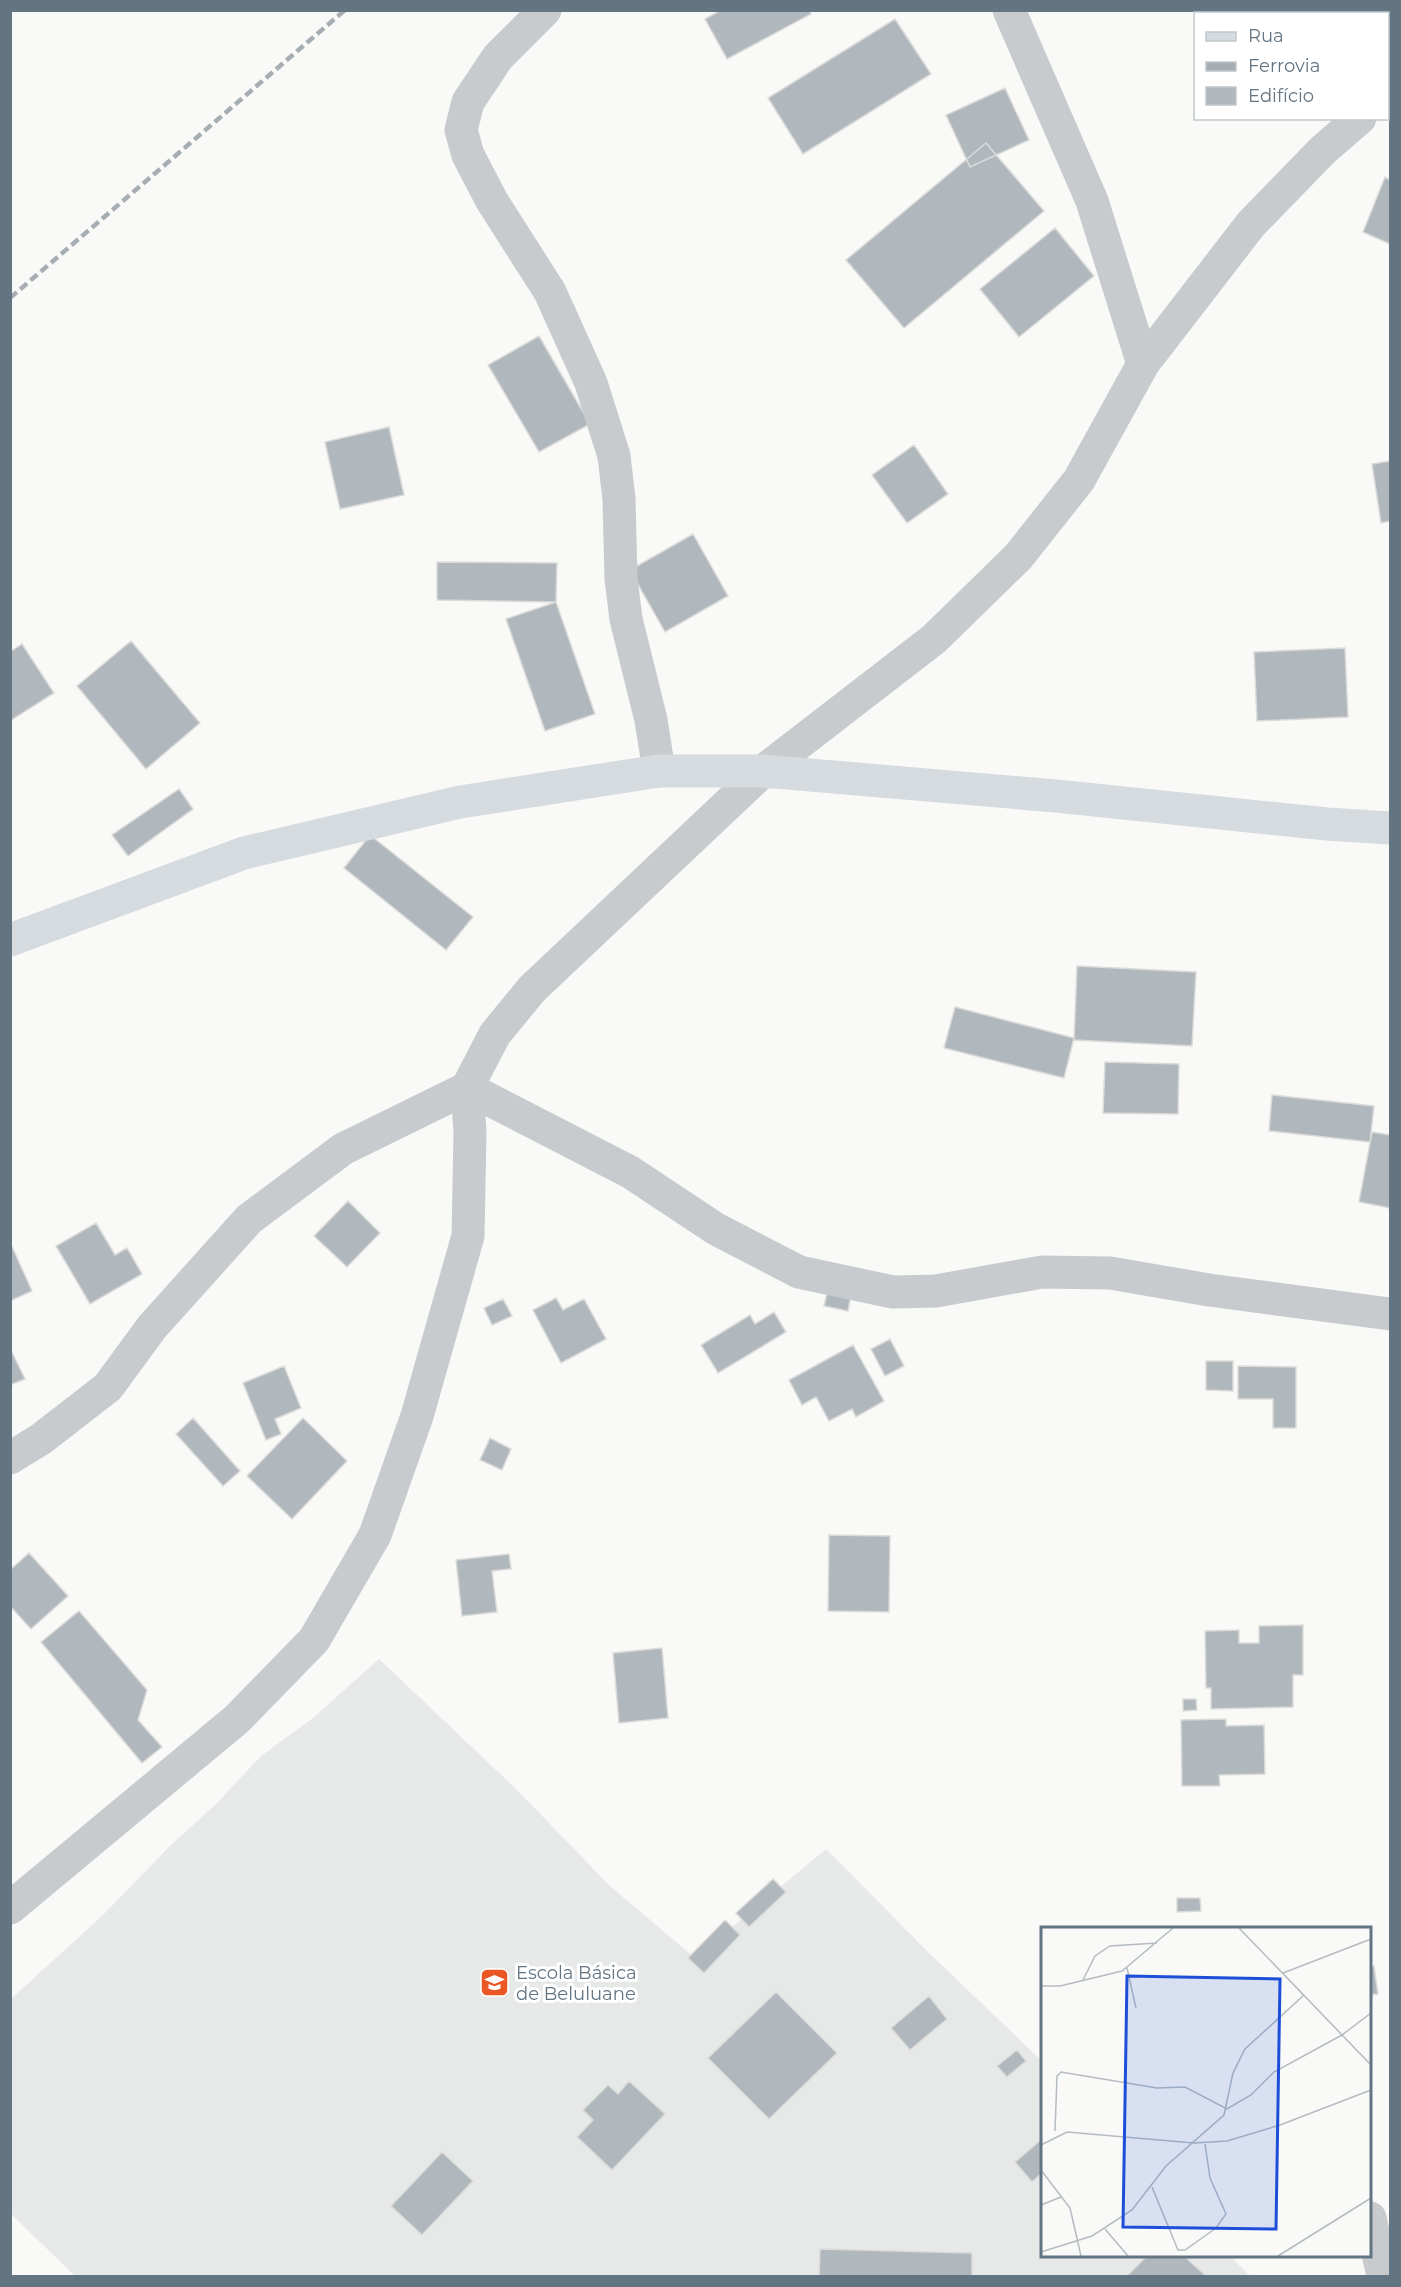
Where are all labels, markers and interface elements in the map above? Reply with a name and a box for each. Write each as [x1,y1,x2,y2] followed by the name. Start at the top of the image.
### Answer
[1194,12,1389,120] legend
[1248,25,1284,47] text: Rua
[1248,55,1320,77] text: Ferrovia
[1248,85,1314,107] text: Edifício
[1041,1927,1371,2257] inset map
[516,1962,637,2005] place label: Escola Básica de Beluluane
[479,1967,511,1999] school or university icon: Escola Básica de Beluluane

